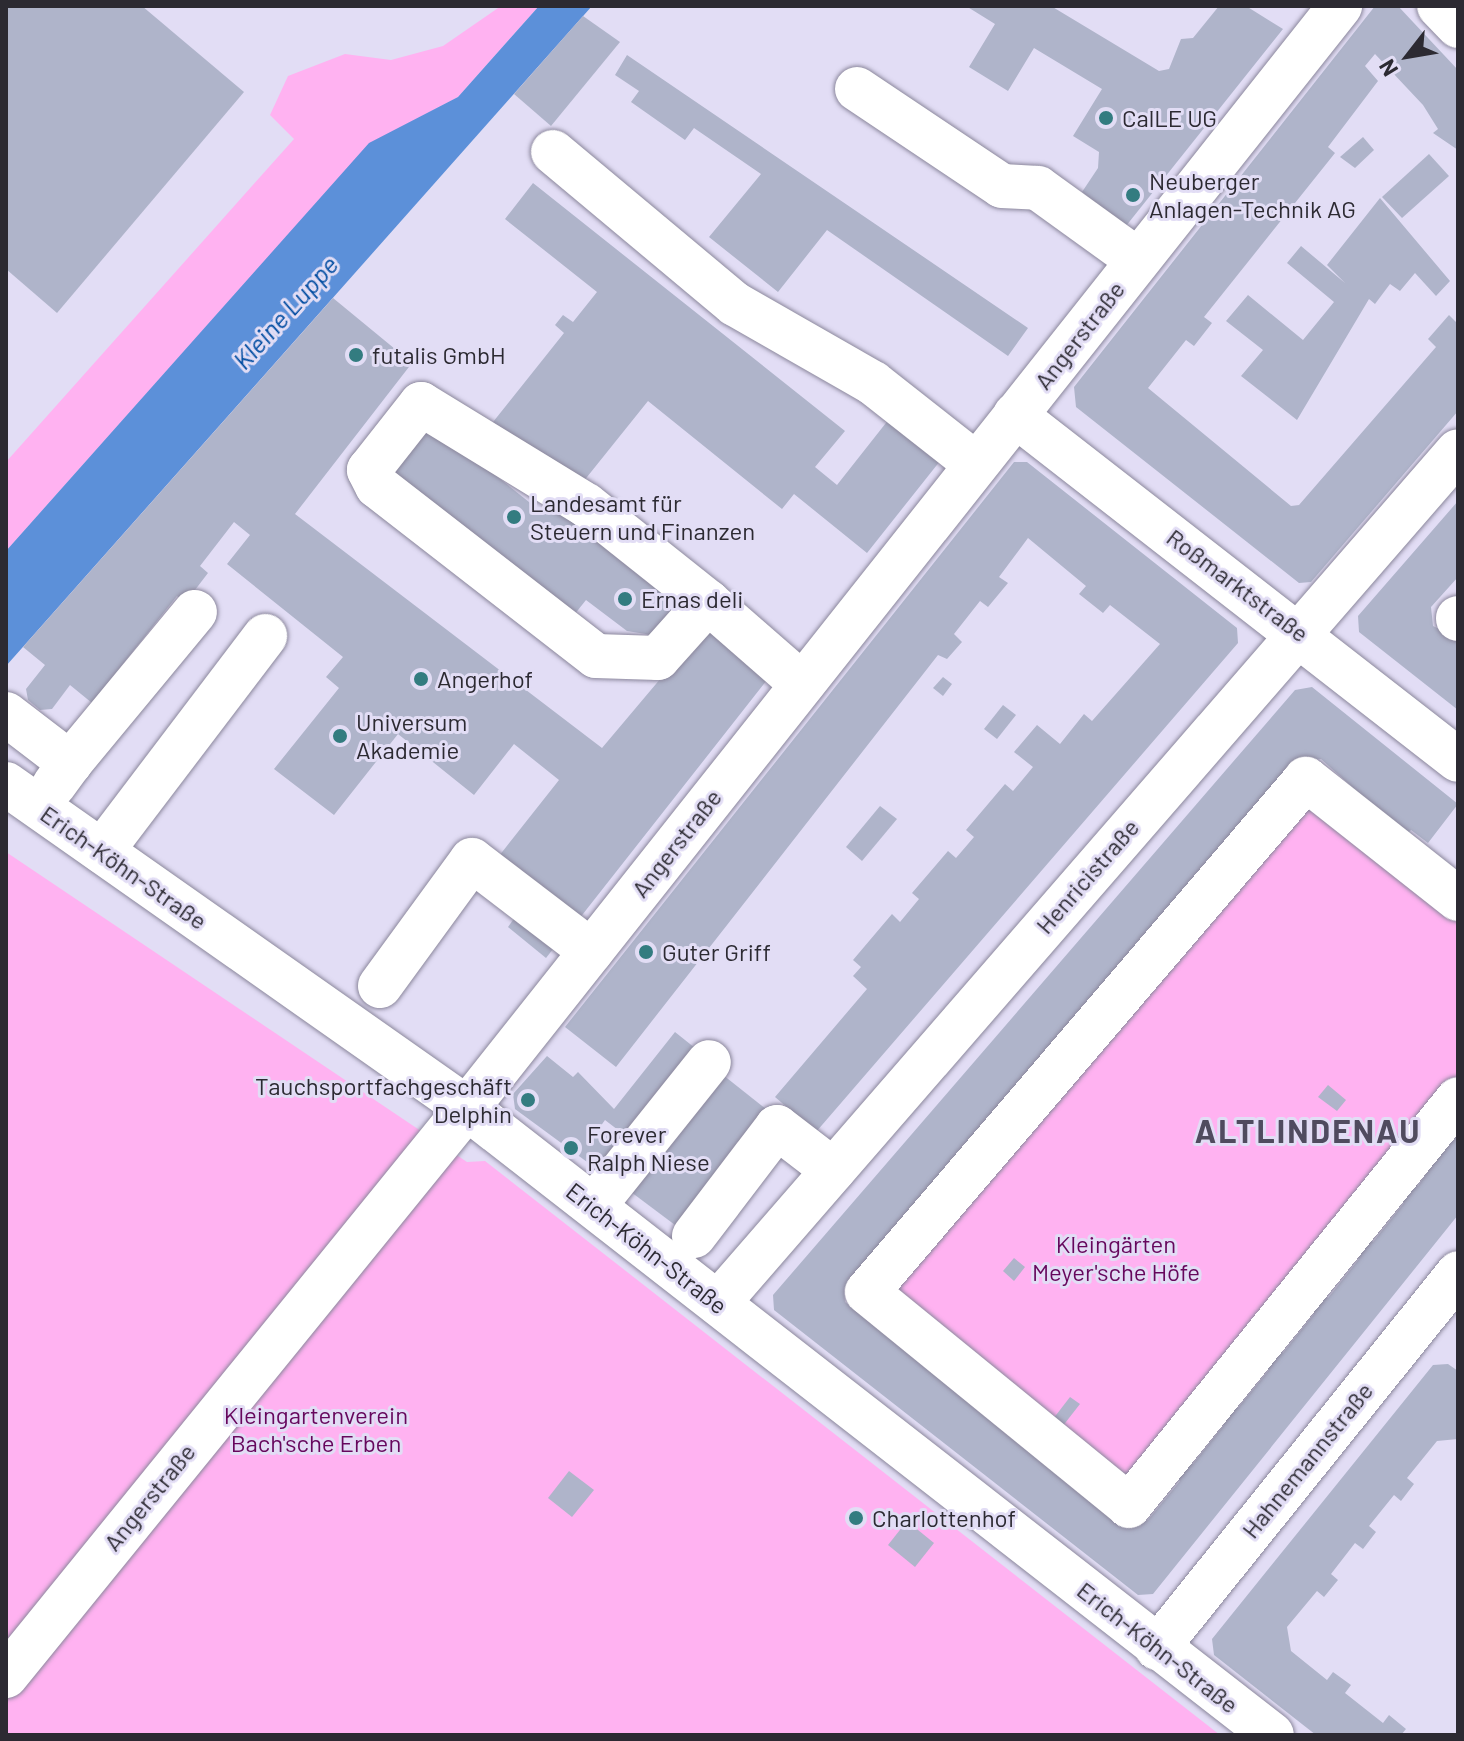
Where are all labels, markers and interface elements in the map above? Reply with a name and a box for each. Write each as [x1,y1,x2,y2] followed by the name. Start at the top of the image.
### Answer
[1368,16,1448,96] north arrow
[1373,55,1402,81] text: N
[1122,104,1217,132] place label: CalLE UG
[1097,109,1115,127] marker: CalLE UG
[1149,167,1356,223] place label: Neuberger Anlagen-Technik AG
[1124,186,1142,204] marker: Neuberger Anlagen-Technik AG
[226,249,344,375] water label: Kleine Luppe
[1028,275,1130,395] street label: Angerstraße
[372,341,506,369] place label: futalis GmbH
[347,346,365,364] marker: futalis GmbH
[530,489,755,545] place label: Landesamt für Steuern und Finanzen
[505,508,523,526] marker: Landesamt für Steuern und Finanzen
[1161,522,1315,648] street label: Roßmarktstraße
[641,585,743,613] place label: Ernas deli
[616,590,634,608] marker: Ernas deli
[437,665,533,693] place label: Angerhof
[412,670,430,688] marker: Angerhof
[356,708,467,764] place label: Universum Akademie
[331,727,349,745] marker: Universum Akademie
[625,783,727,903] street label: Angerstraße
[35,799,213,935] street label: Erich-Köhn-Straße
[1029,813,1145,939] street label: Henricistraße
[662,938,771,966] place label: Guter Griff
[637,943,655,961] marker: Guter Griff
[255,1072,512,1128] place label: Tauchsportfachgeschäft Delphin
[519,1091,537,1109] marker: Tauchsportfachgeschäft Delphin
[1195,1111,1421,1149] district label: ALTLINDENAU
[587,1120,710,1176] place label: Forever Ralph Niese
[562,1139,580,1157] marker: Forever Ralph Niese
[561,1176,733,1320] street label: Erich-Köhn-Straße
[1032,1230,1200,1286] park label: Kleingärten Meyer'sche Höfe
[1235,1376,1379,1544] street label: Hahnemannstraße
[224,1401,408,1457] park label: Kleingartenverein Bach'sche Erben
[97,1438,201,1556] street label: Angerstraße
[872,1504,1016,1532] place label: Charlottenhof
[847,1509,865,1527] marker: Charlottenhof
[1072,1575,1244,1719] street label: Erich-Köhn-Straße

